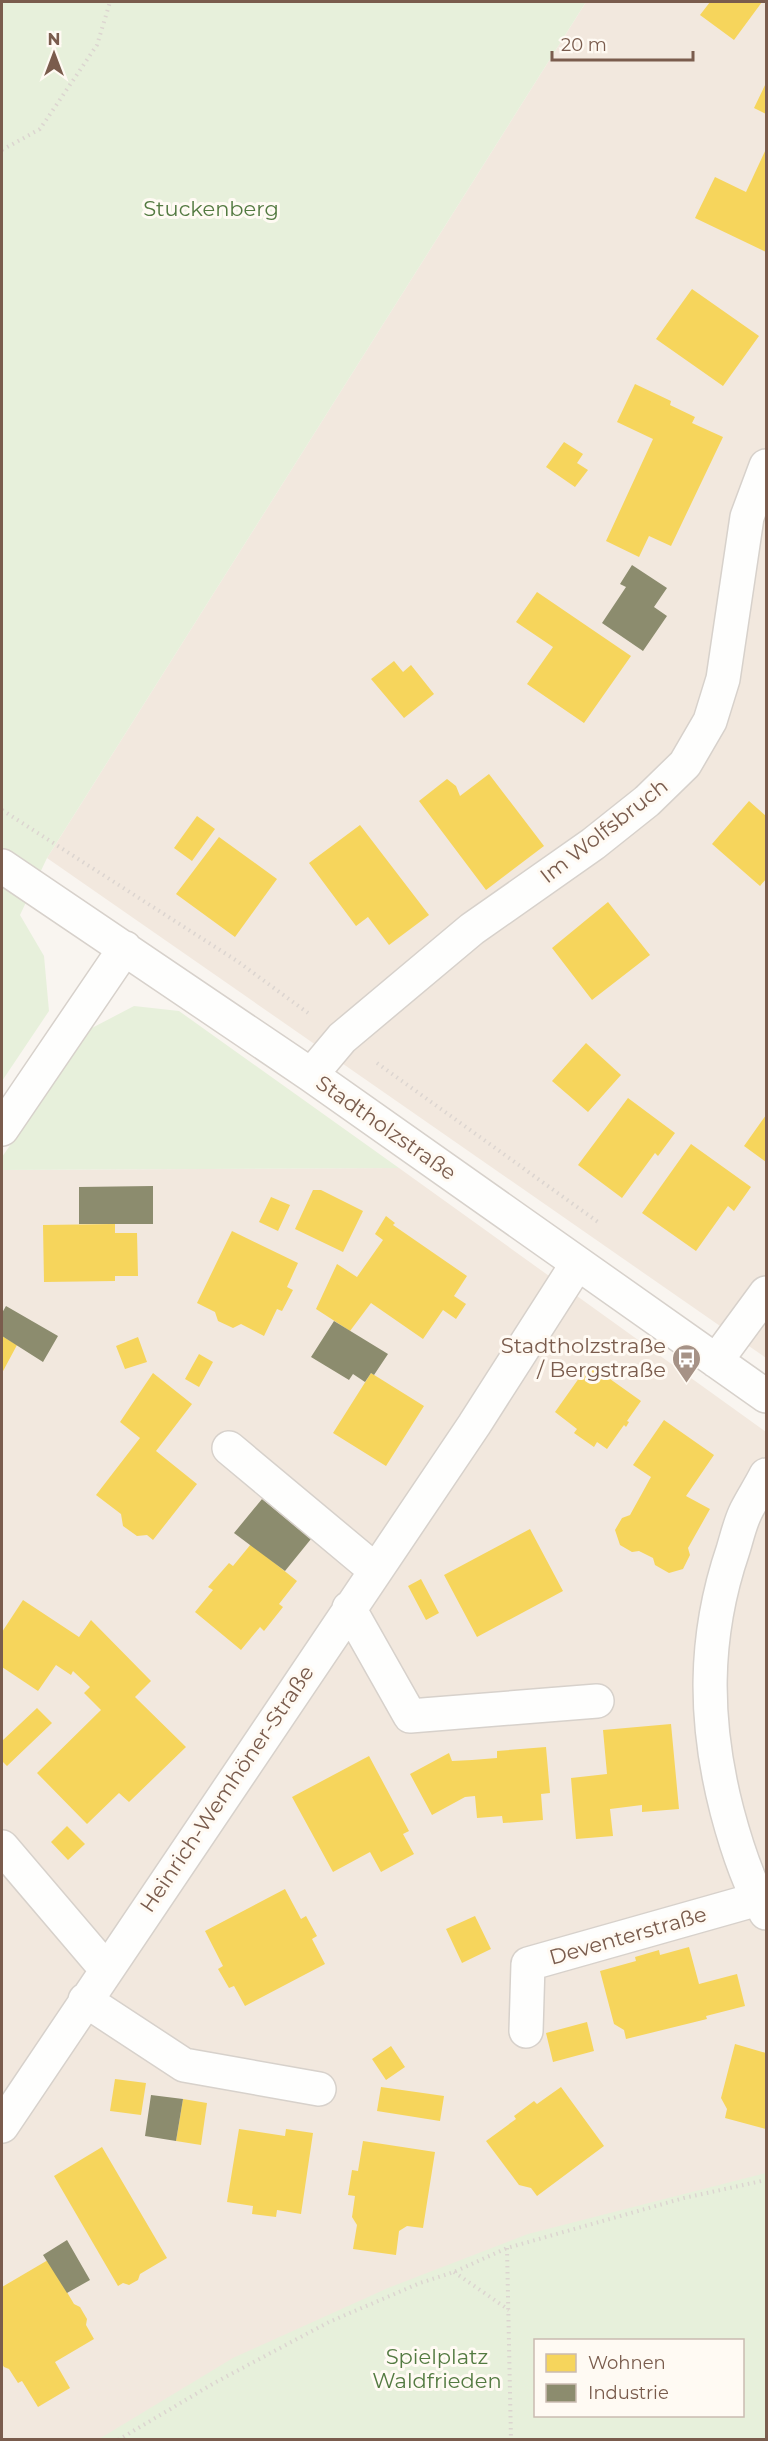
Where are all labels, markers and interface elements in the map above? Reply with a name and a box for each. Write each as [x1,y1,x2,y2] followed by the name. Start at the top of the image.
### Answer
[24,24,84,84] north arrow
[552,24,693,62] scale bar
[48,30,60,49] text: N
[561,34,607,56] text: 20 m
[143,196,279,221] park label: Stuckenberg
[535,773,673,888] street label: Im Wolfsbruch
[311,1070,461,1185] street label: Stadtholzstraße
[501,1333,666,1382] place label: Stadtholzstraße / Bergstraße
[671,1342,703,1384] bus stop icon: Stadtholzstraße / Bergstraße
[135,1661,319,1917] street label: Heinrich-Wemhöner-Straße
[546,1901,709,1970] street label: Deventerstraße
[534,2339,744,2417] legend
[372,2344,502,2393] park label: Spielplatz Waldfrieden
[588,2352,666,2374] text: Wohnen
[588,2382,669,2404] text: Industrie

